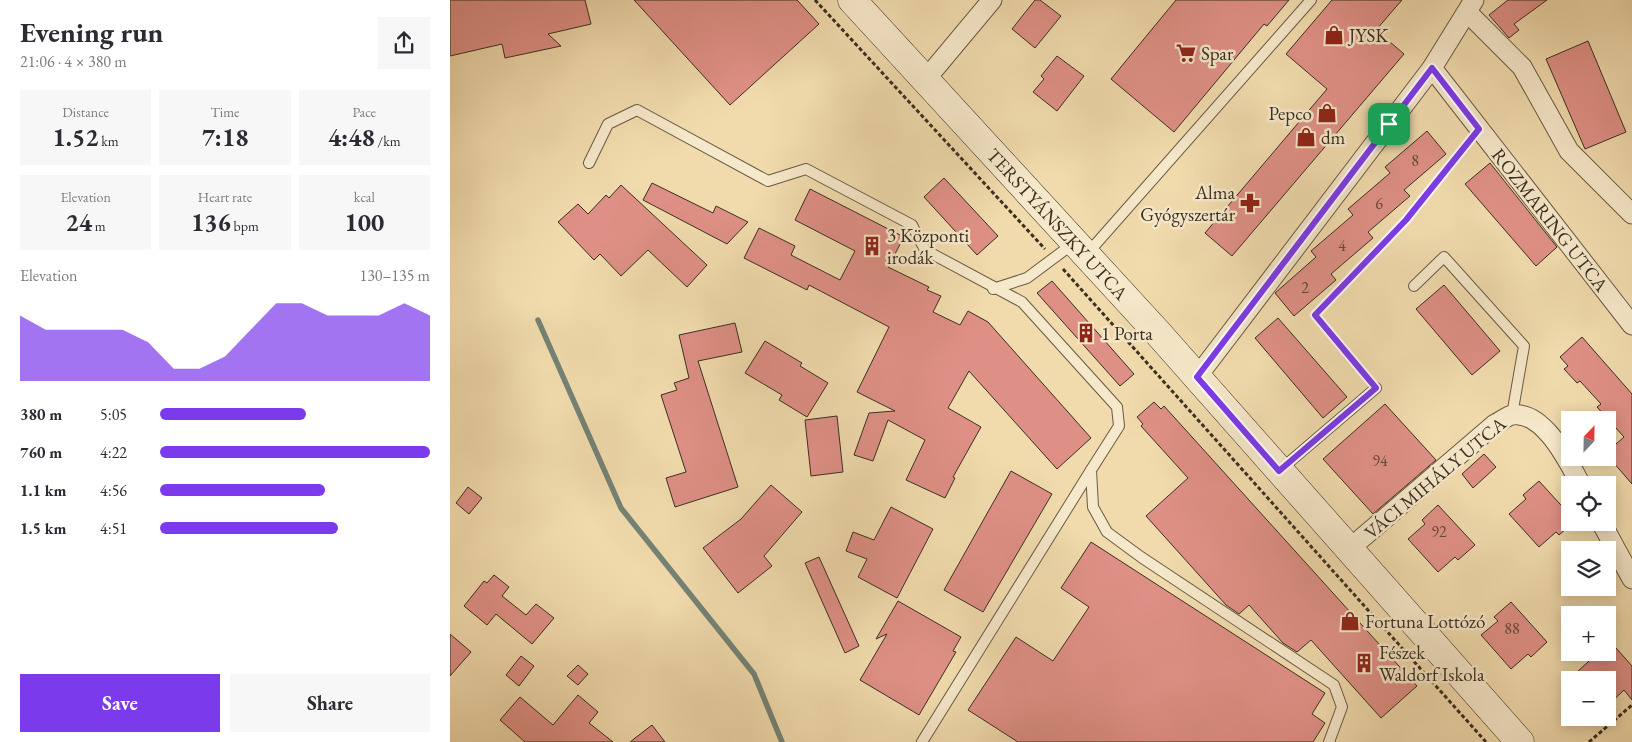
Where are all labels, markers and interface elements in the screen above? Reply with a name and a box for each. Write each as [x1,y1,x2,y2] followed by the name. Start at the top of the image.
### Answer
[20,14,163,50] text: Evening run
[378,17,430,69] button: share
[1347,23,1389,48] place label: JYSK
[1323,24,1345,46] shop icon: JYSK
[1201,41,1234,66] place label: Spar
[1175,42,1197,64] supermarket icon: Spar
[20,51,127,72] text: 21:06 · 4 × 380 m
[1268,101,1312,126] place label: Pepco
[1316,102,1338,124] shop icon: Pepco
[62,103,109,121] text: Distance
[210,103,240,121] text: Time
[353,103,376,121] text: Pace
[1368,103,1410,145] pin
[1375,110,1403,138] icon: arrive
[53,121,98,153] text: 1.52
[202,121,248,153] text: 7:18
[328,121,375,153] text: 4:48
[1321,125,1346,150] place label: dm
[1295,126,1317,148] shop icon: dm
[98,132,119,150] text: km
[375,132,401,150] text: /km
[982,143,1134,306] street label: TERSTYÁNSZKY UTCA
[1486,143,1614,298] street label: ROZMARING UTCA
[1411,150,1419,171] house number: 8
[1140,180,1236,227] place label: Alma Gyógyszertár
[60,188,111,206] text: Elevation
[198,188,252,206] text: Heart rate
[354,188,375,206] text: kcal
[1239,192,1261,214] pharmacy icon: Alma Gyógyszertár
[1375,193,1383,214] house number: 6
[66,206,92,238] text: 24
[191,206,231,238] text: 136
[344,206,384,238] text: 100
[92,217,106,235] text: m
[231,217,259,235] text: bpm
[887,223,969,270] place label: 3 Központi irodák
[861,235,883,257] building icon: 3 Központi irodák
[1338,235,1346,256] house number: 4
[20,265,78,286] text: Elevation
[359,265,430,286] text: 130–135 m
[1301,277,1309,298] house number: 2
[1101,321,1153,346] place label: 1 Porta
[1075,322,1097,344] building icon: 1 Porta
[20,404,62,425] text: 380 m
[100,404,127,425] text: 5:05
[1359,411,1512,545] street label: VÁCI MIHÁLY UTCA
[1561,411,1616,466] north arrow
[1561,411,1616,726] map controls
[20,442,62,463] text: 760 m
[100,442,127,463] text: 4:22
[1372,450,1388,471] house number: 94
[1561,476,1616,531] button: locate
[20,480,66,501] text: 1.1 km
[100,480,127,501] text: 4:56
[20,518,66,539] text: 1.5 km
[100,518,127,539] text: 4:51
[1431,521,1447,542] house number: 92
[1561,541,1616,596] button: layers
[1561,606,1616,661] button: +
[1365,609,1485,634] place label: Fortuna Lottózó
[1339,610,1361,632] shop icon: Fortuna Lottózó
[1504,618,1520,639] house number: 88
[1379,640,1485,687] place label: Fészek Waldorf Iskola
[1353,652,1375,674] building icon: Fészek Waldorf Iskola
[1561,671,1616,726] button: −
[20,674,220,732] button: Save
[230,674,430,732] button: Share

